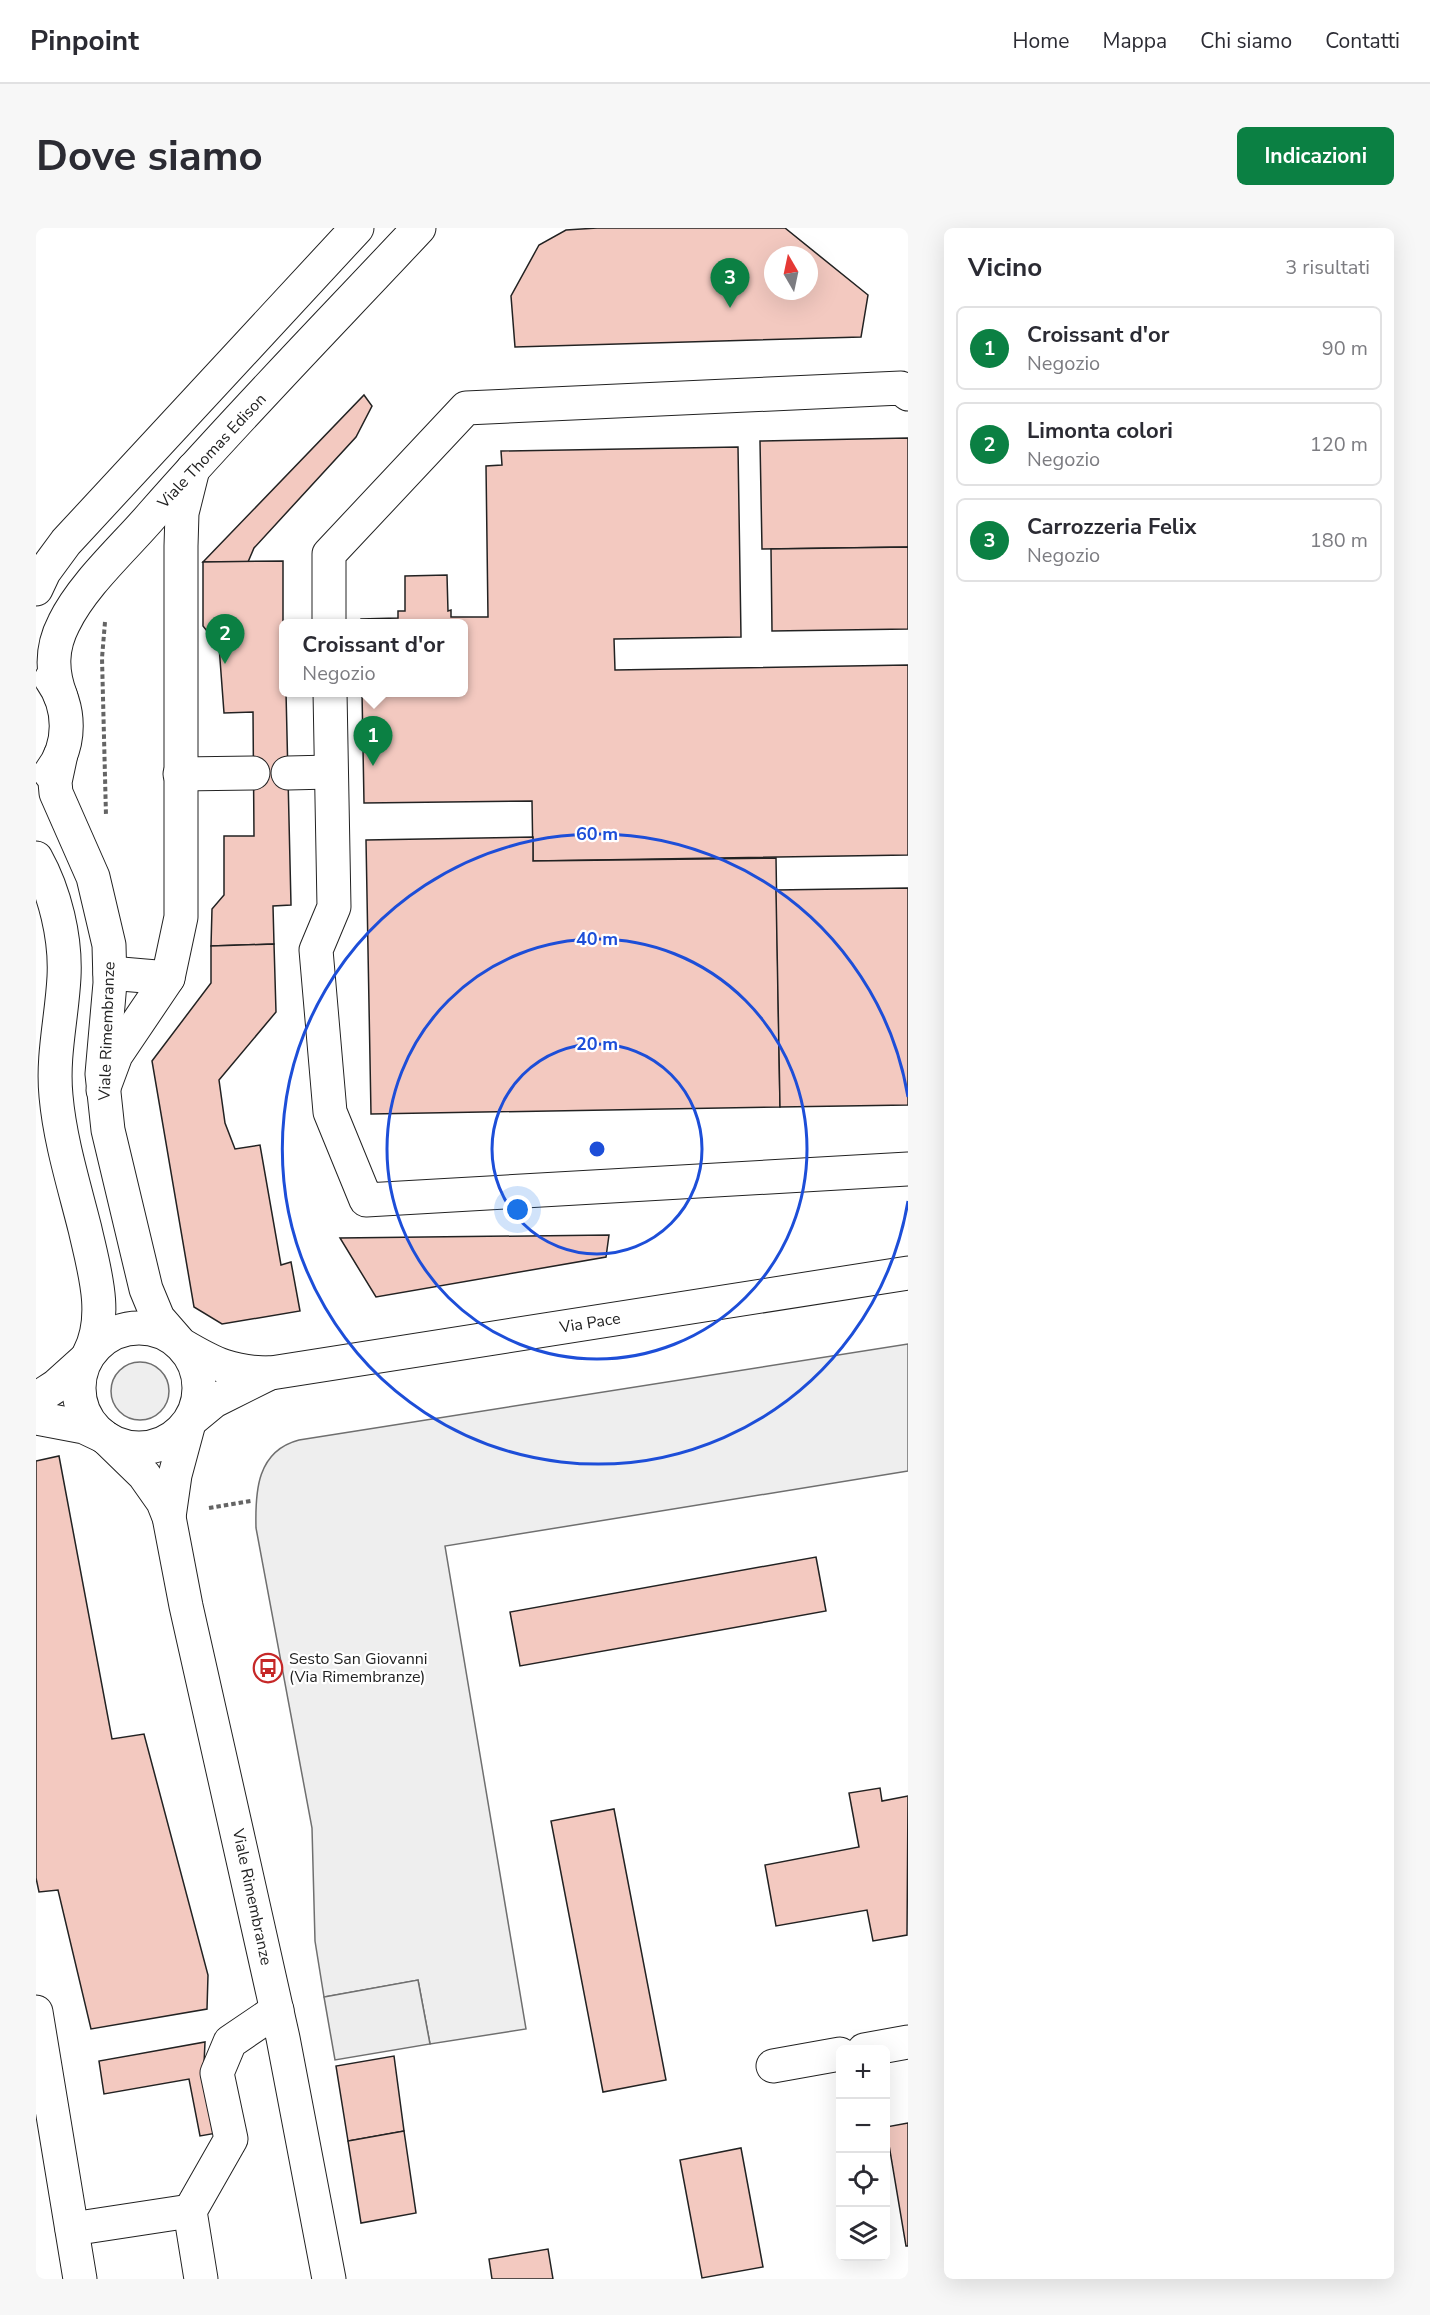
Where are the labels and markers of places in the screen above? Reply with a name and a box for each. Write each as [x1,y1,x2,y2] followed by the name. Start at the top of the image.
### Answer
[710,259,750,308] pin: 3
[206,614,244,664] pin: 2
[354,716,392,766] pin: 1
[587,1139,607,1159] centre of rings
[289,1648,428,1688] place label: Sesto San Giovanni (Via Rimembranze)
[252,1652,284,1684] bus stop icon: Sesto San Giovanni (Via Rimembranze)

